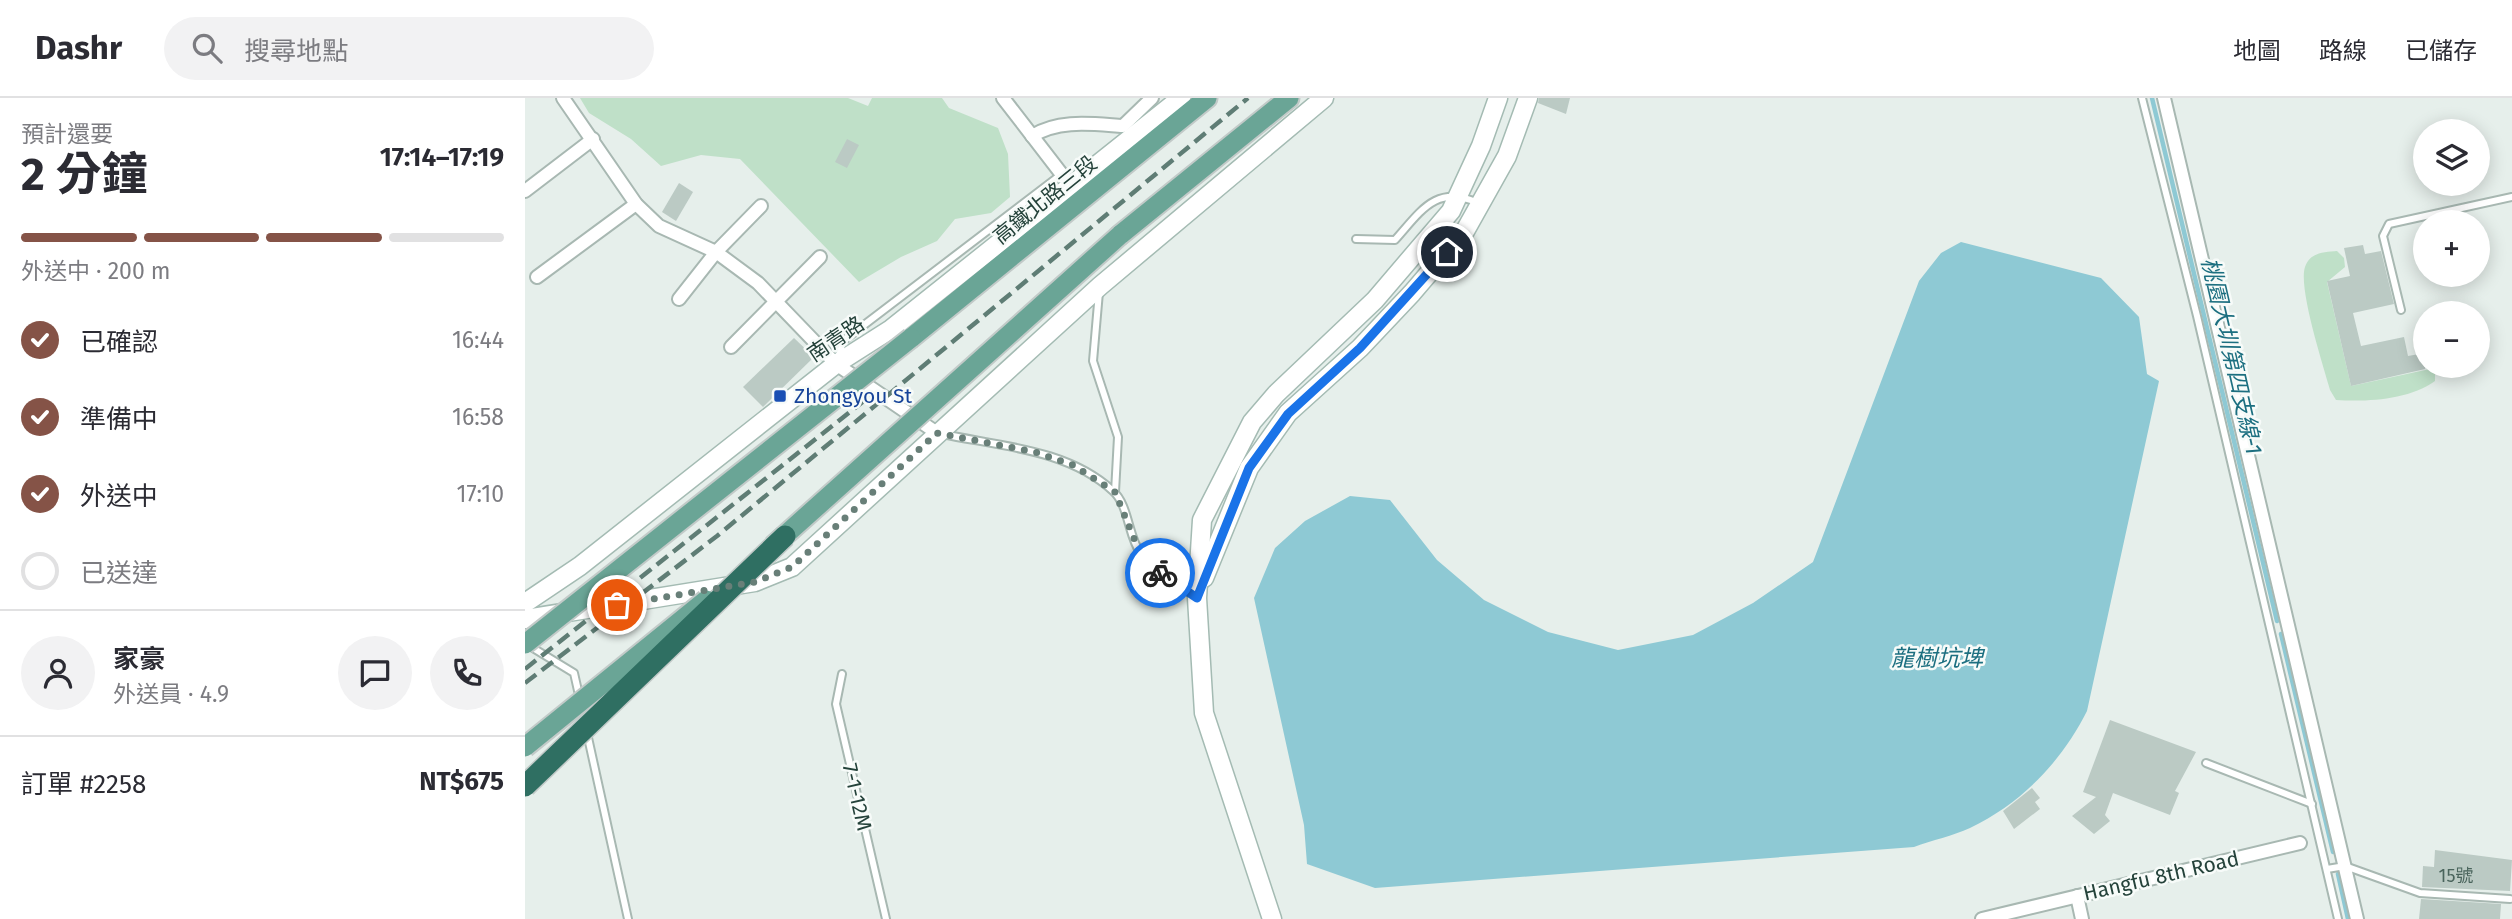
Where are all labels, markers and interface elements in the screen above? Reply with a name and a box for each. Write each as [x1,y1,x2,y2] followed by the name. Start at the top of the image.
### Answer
[164,17,654,80] search box
[35,28,122,68] text: Dashr
[188,29,226,67] icon: search
[244,36,348,67] text: 搜尋地點
[2233,37,2281,65] text: 地圖
[2319,37,2367,65] text: 路線
[2405,37,2477,65] text: 已儲存
[2413,119,2490,378] map controls
[2413,119,2490,196] button: layers
[21,120,113,148] text: 預計還要
[380,142,504,173] text: 17:14–17:19
[21,147,148,202] text: 2 分鐘
[988,150,1102,250] street label: 高鐵北路三段
[2413,210,2490,287] button: +
[1417,222,1477,282] pin
[1428,233,1466,271] icon: home
[2196,255,2268,457] water label: 桃園大圳第四支線-1
[21,257,171,285] text: 外送中 · 200 m
[2413,301,2490,378] button: −
[803,311,869,367] street label: 南青路
[21,321,59,359] icon: check
[452,326,504,354] text: 16:44
[80,327,158,358] text: 已確認
[794,383,913,409] place label: Zhongyou St
[772,388,788,404] marker: Zhongyou St
[21,398,59,436] icon: check
[452,403,504,431] text: 16:58
[80,404,158,435] text: 準備中
[21,475,59,513] icon: check
[456,480,504,508] text: 17:10
[80,481,158,512] text: 外送中
[1125,538,1195,608] courier
[1141,554,1179,592] icon: bike
[80,558,158,589] text: 已送達
[587,575,647,635] pin
[598,586,636,624] icon: bag
[21,636,95,710] button: person
[338,636,412,710] button: chat
[430,636,504,710] button: phone
[113,644,165,675] text: 家豪
[1891,644,1986,672] water label: 龍樹坑埤
[113,680,229,708] text: 外送員 · 4.9
[837,761,877,833] street label: 7-1-12M
[419,766,504,797] text: NT$675
[21,769,146,800] text: 訂單 #2258
[2081,845,2241,907] street label: Hangfu 8th Road
[2439,865,2473,887] house number: 15號

